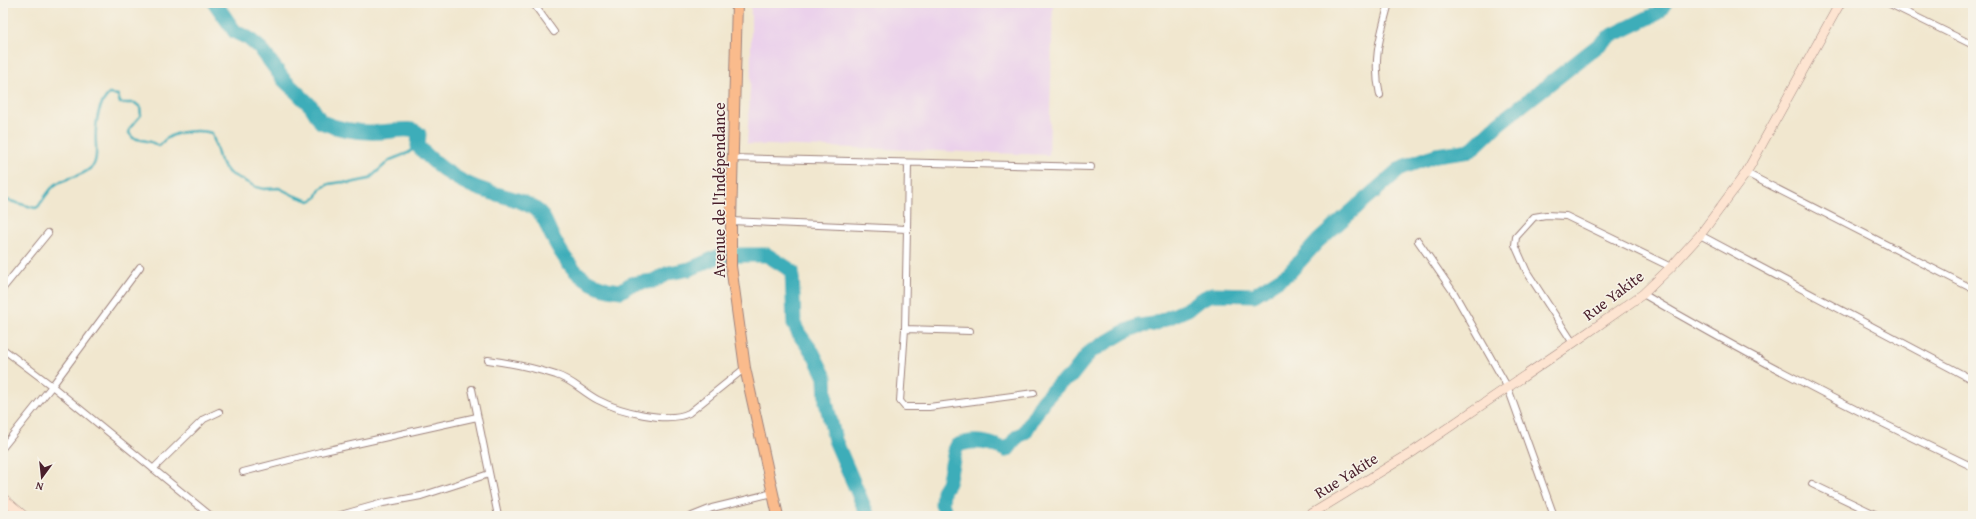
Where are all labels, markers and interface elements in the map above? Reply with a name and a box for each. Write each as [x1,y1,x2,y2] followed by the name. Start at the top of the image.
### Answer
[707,102,731,278] street label: Avenue de l'Indépendance
[1577,264,1649,326] street label: Rue Yakite
[1310,446,1382,504] street label: Rue Yakite
[22,457,62,497] north arrow
[33,478,45,495] text: N

